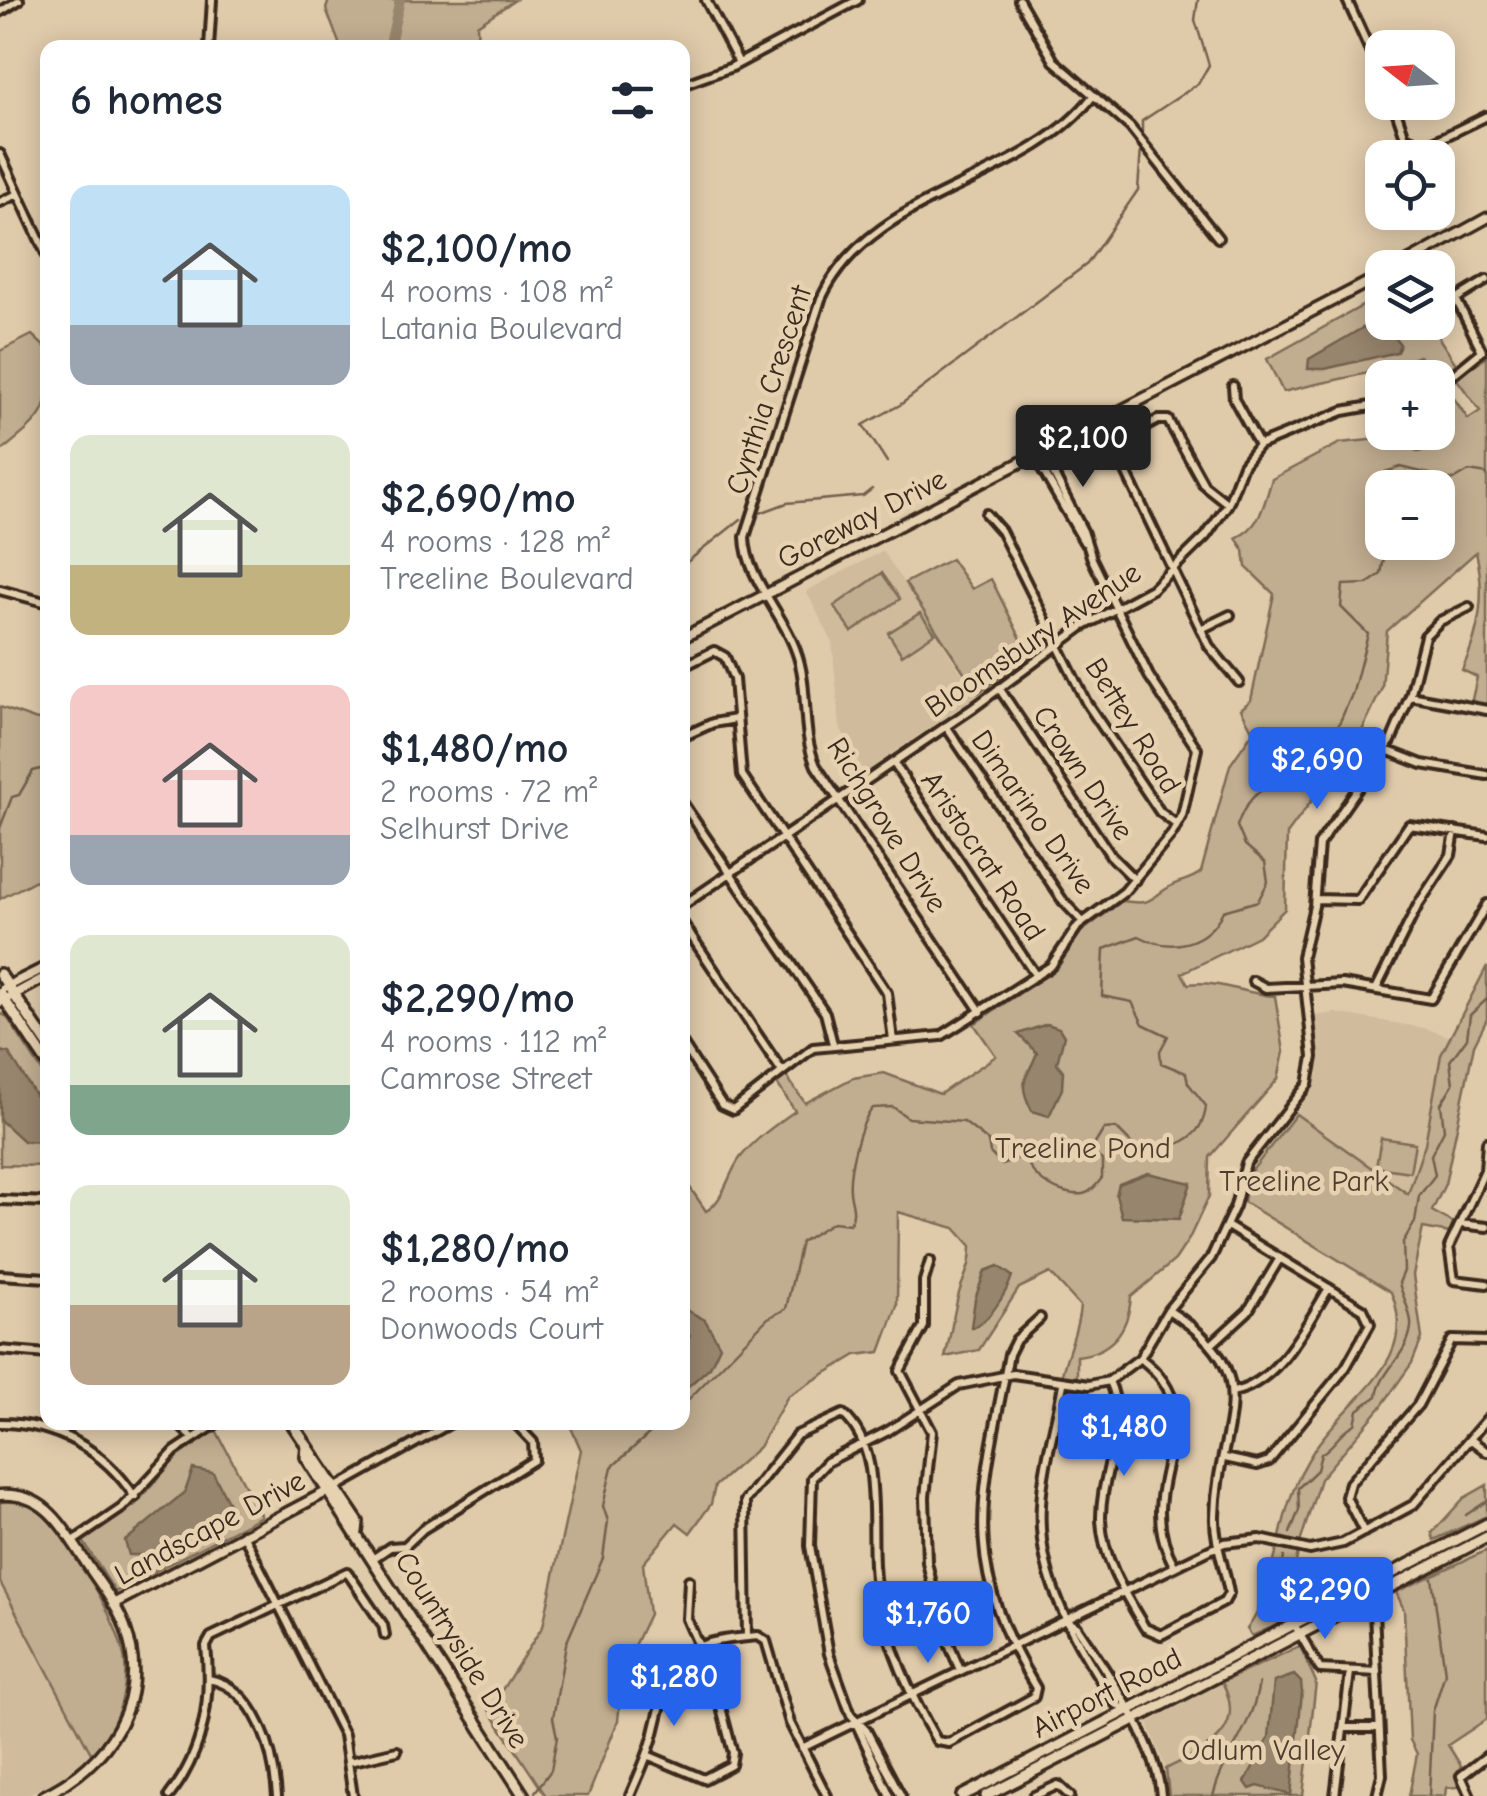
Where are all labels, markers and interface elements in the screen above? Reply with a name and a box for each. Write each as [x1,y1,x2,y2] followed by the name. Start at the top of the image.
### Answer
[1365,30,1455,120] north arrow
[1365,30,1455,560] map controls
[605,73,660,128] icon: filters
[70,76,223,125] text: 6 homes
[1365,140,1455,230] button: locate
[380,224,572,273] text: $2,100/mo
[150,225,270,345] icon: home
[1365,250,1455,340] button: layers
[380,273,613,310] text: 4 rooms · 108 m²
[719,280,820,499] street label: Cynthia Crescent
[380,310,623,347] text: Latania Boulevard
[1365,360,1455,450] button: +
[1002,405,1164,490] pin: $2,100
[1038,419,1128,456] text: $2,100
[772,462,952,576] street label: Goreway Drive
[1365,470,1455,560] button: −
[380,474,576,523] text: $2,690/mo
[150,475,270,595] icon: home
[380,523,610,560] text: 4 rooms · 128 m²
[919,555,1147,725] street label: Bloomsbury Avenue
[380,560,634,597] text: Treeline Boulevard
[1078,652,1188,800] street label: Bettey Road
[1025,699,1141,847] street label: Crown Drive
[964,723,1102,901] street label: Dimarino Drive
[380,724,569,773] text: $1,480/mo
[150,725,270,845] icon: home
[1236,727,1398,812] pin: $2,690
[819,731,955,919] street label: Richgrove Drive
[1270,741,1364,778] text: $2,690
[913,765,1053,947] street label: Aristocrat Road
[380,773,597,810] text: 2 rooms · 72 m²
[380,810,569,847] text: Selhurst Drive
[380,974,575,1023] text: $2,290/mo
[150,975,270,1095] icon: home
[380,1023,606,1060] text: 4 rooms · 112 m²
[380,1060,592,1097] text: Camrose Street
[995,1131,1171,1166] park label: Treeline Pond
[1219,1164,1389,1199] park label: Treeline Park
[380,1224,570,1273] text: $1,280/mo
[150,1225,270,1345] icon: home
[380,1273,598,1310] text: 2 rooms · 54 m²
[380,1310,603,1347] text: Donwoods Court
[1043,1394,1205,1479] pin: $1,480
[1080,1408,1168,1445] text: $1,480
[109,1463,311,1593] street label: Landscape Drive
[388,1545,536,1755] street label: Countryside Drive
[1244,1557,1406,1642] pin: $2,290
[1279,1571,1371,1608] text: $2,290
[847,1581,1009,1666] pin: $1,760
[885,1595,971,1632] text: $1,760
[1026,1640,1188,1746] street label: Airport Road
[593,1644,755,1729] pin: $1,280
[630,1658,718,1695] text: $1,280
[1181,1733,1345,1768] park label: Odlum Valley

